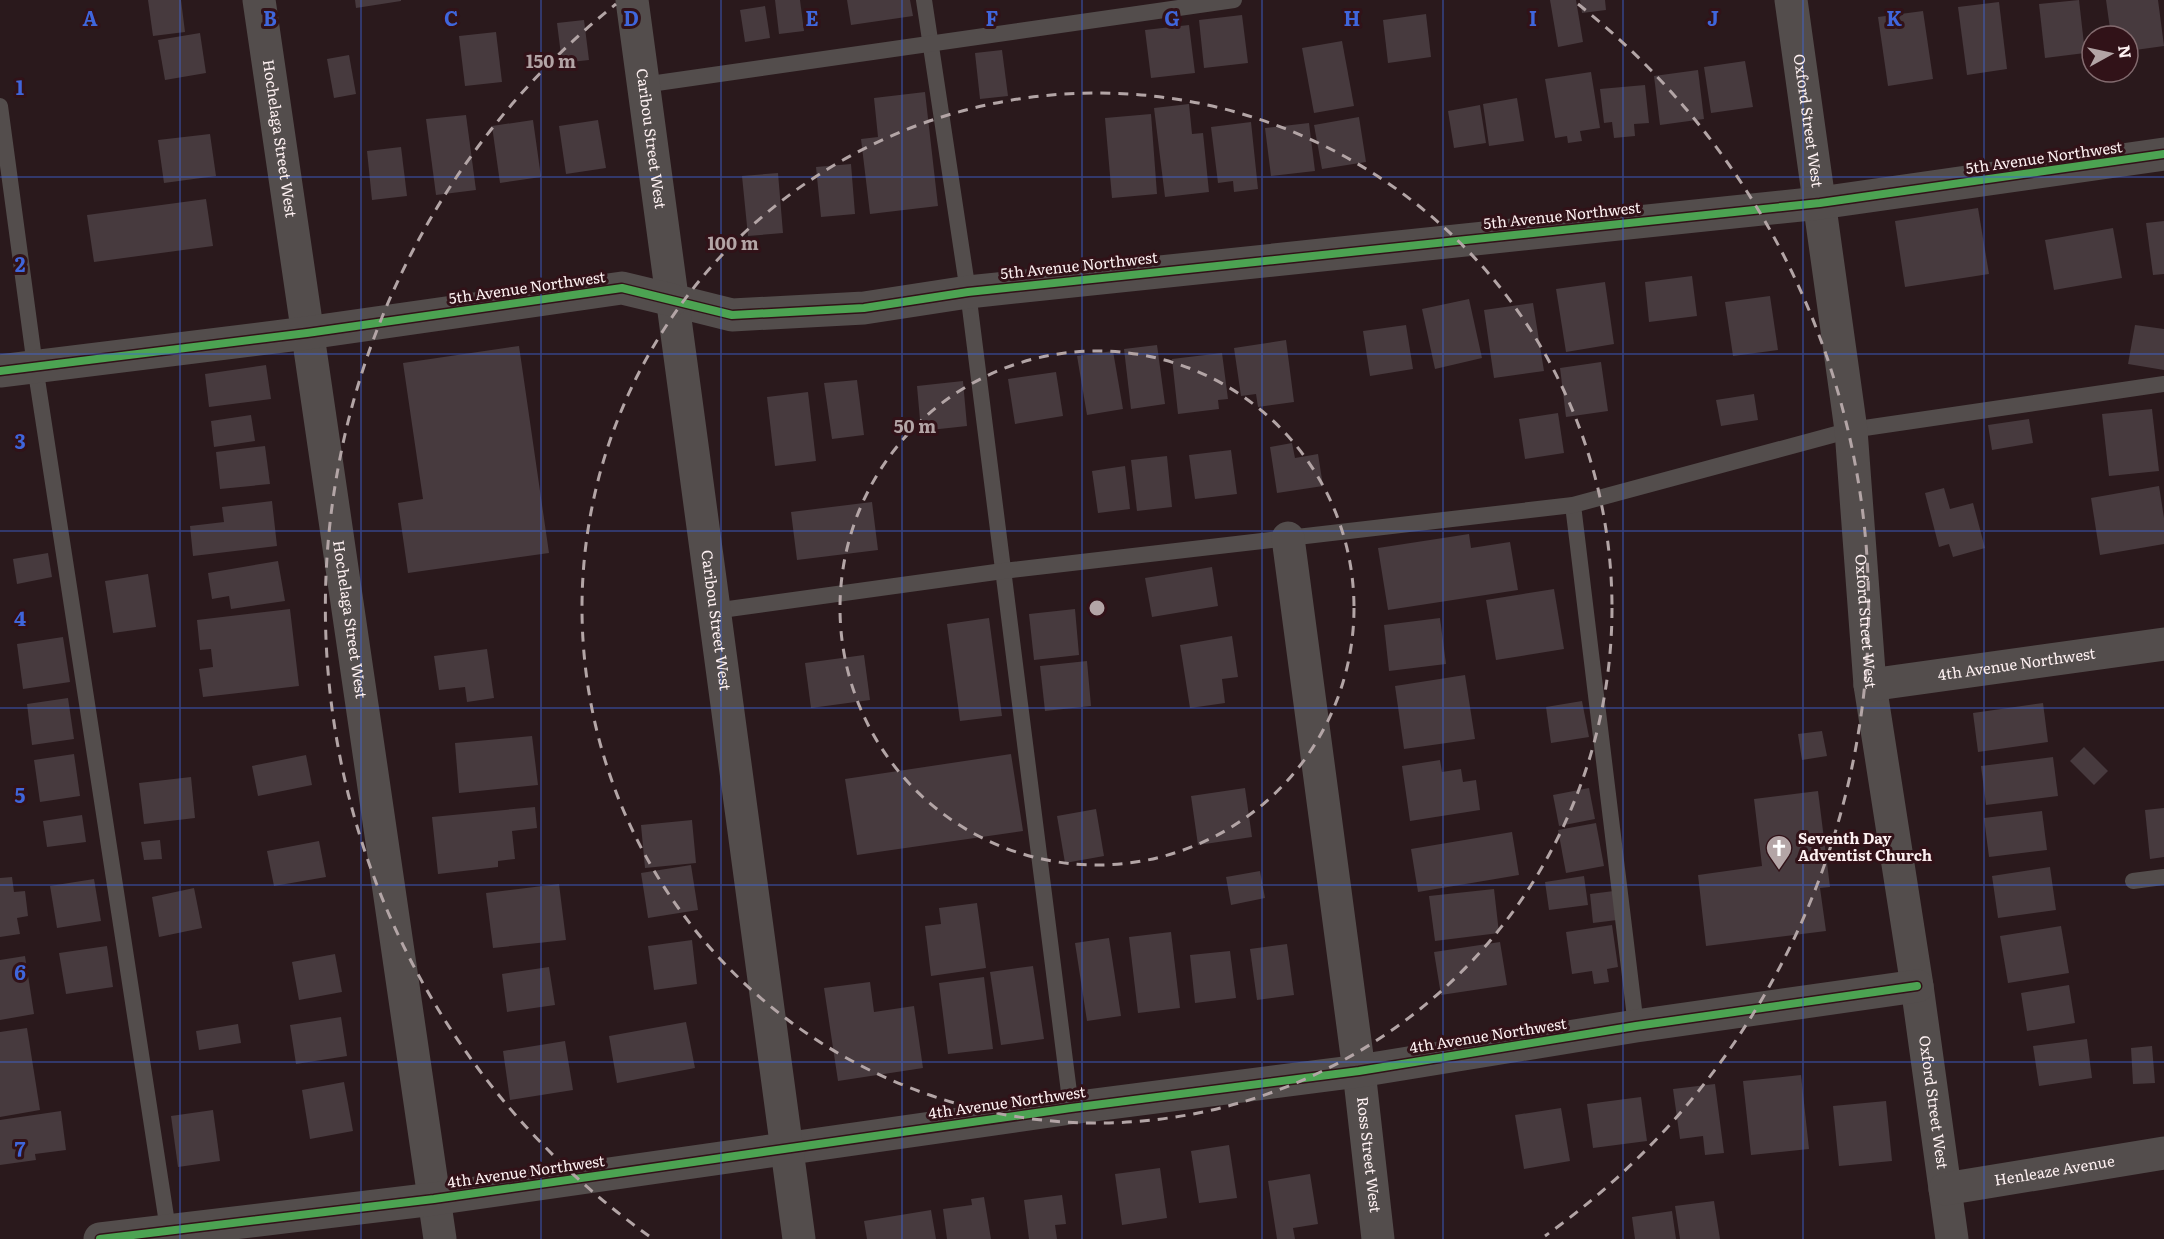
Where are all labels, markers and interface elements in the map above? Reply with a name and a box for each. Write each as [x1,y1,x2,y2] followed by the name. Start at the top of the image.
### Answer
[82,2,98,32] text: A
[263,2,277,32] text: B
[444,2,458,32] text: C
[623,2,639,32] text: D
[805,2,819,32] text: E
[986,2,999,32] text: F
[1164,2,1180,32] text: G
[1344,2,1360,32] text: H
[1529,2,1537,32] text: I
[1707,2,1719,32] text: J
[1886,2,1902,32] text: K
[2080,24,2140,84] north arrow
[2113,43,2139,60] text: N
[526,47,576,74] text: 150 m
[1789,52,1830,189] street label: Oxford Street West
[258,58,304,219] street label: Hochelaga Street West
[631,67,673,210] street label: Caribou Street West
[16,71,24,101] text: 1
[1964,134,2124,179] street label: 5th Avenue Northwest
[1482,195,1642,234] street label: 5th Avenue Northwest
[707,229,759,256] text: 100 m
[999,245,1159,284] street label: 5th Avenue Northwest
[15,248,26,278] text: 2
[447,264,607,309] street label: 5th Avenue Northwest
[894,412,936,439] text: 50 m
[14,425,26,455] text: 3
[328,539,374,700] street label: Hochelaga Street West
[696,548,738,692] street label: Caribou Street West
[1850,553,1883,690] street label: Oxford Street West
[1087,598,1107,618] centre of rings
[14,602,26,632] text: 4
[1936,641,2097,685] street label: 4th Avenue Northwest
[15,779,26,809] text: 5
[1798,826,1932,866] place label: Seventh Day Adventist Church
[1764,833,1794,871] church icon: Seventh Day Adventist Church
[14,956,26,986] text: 6
[1408,1011,1568,1058] street label: 4th Avenue Northwest
[1914,1034,1955,1170] street label: Oxford Street West
[927,1079,1087,1124] street label: 4th Avenue Northwest
[1352,1095,1388,1214] street label: Ross Street West
[15,1133,26,1163] text: 7
[446,1148,606,1193] street label: 4th Avenue Northwest
[1992,1148,2116,1191] street label: Henleaze Avenue

